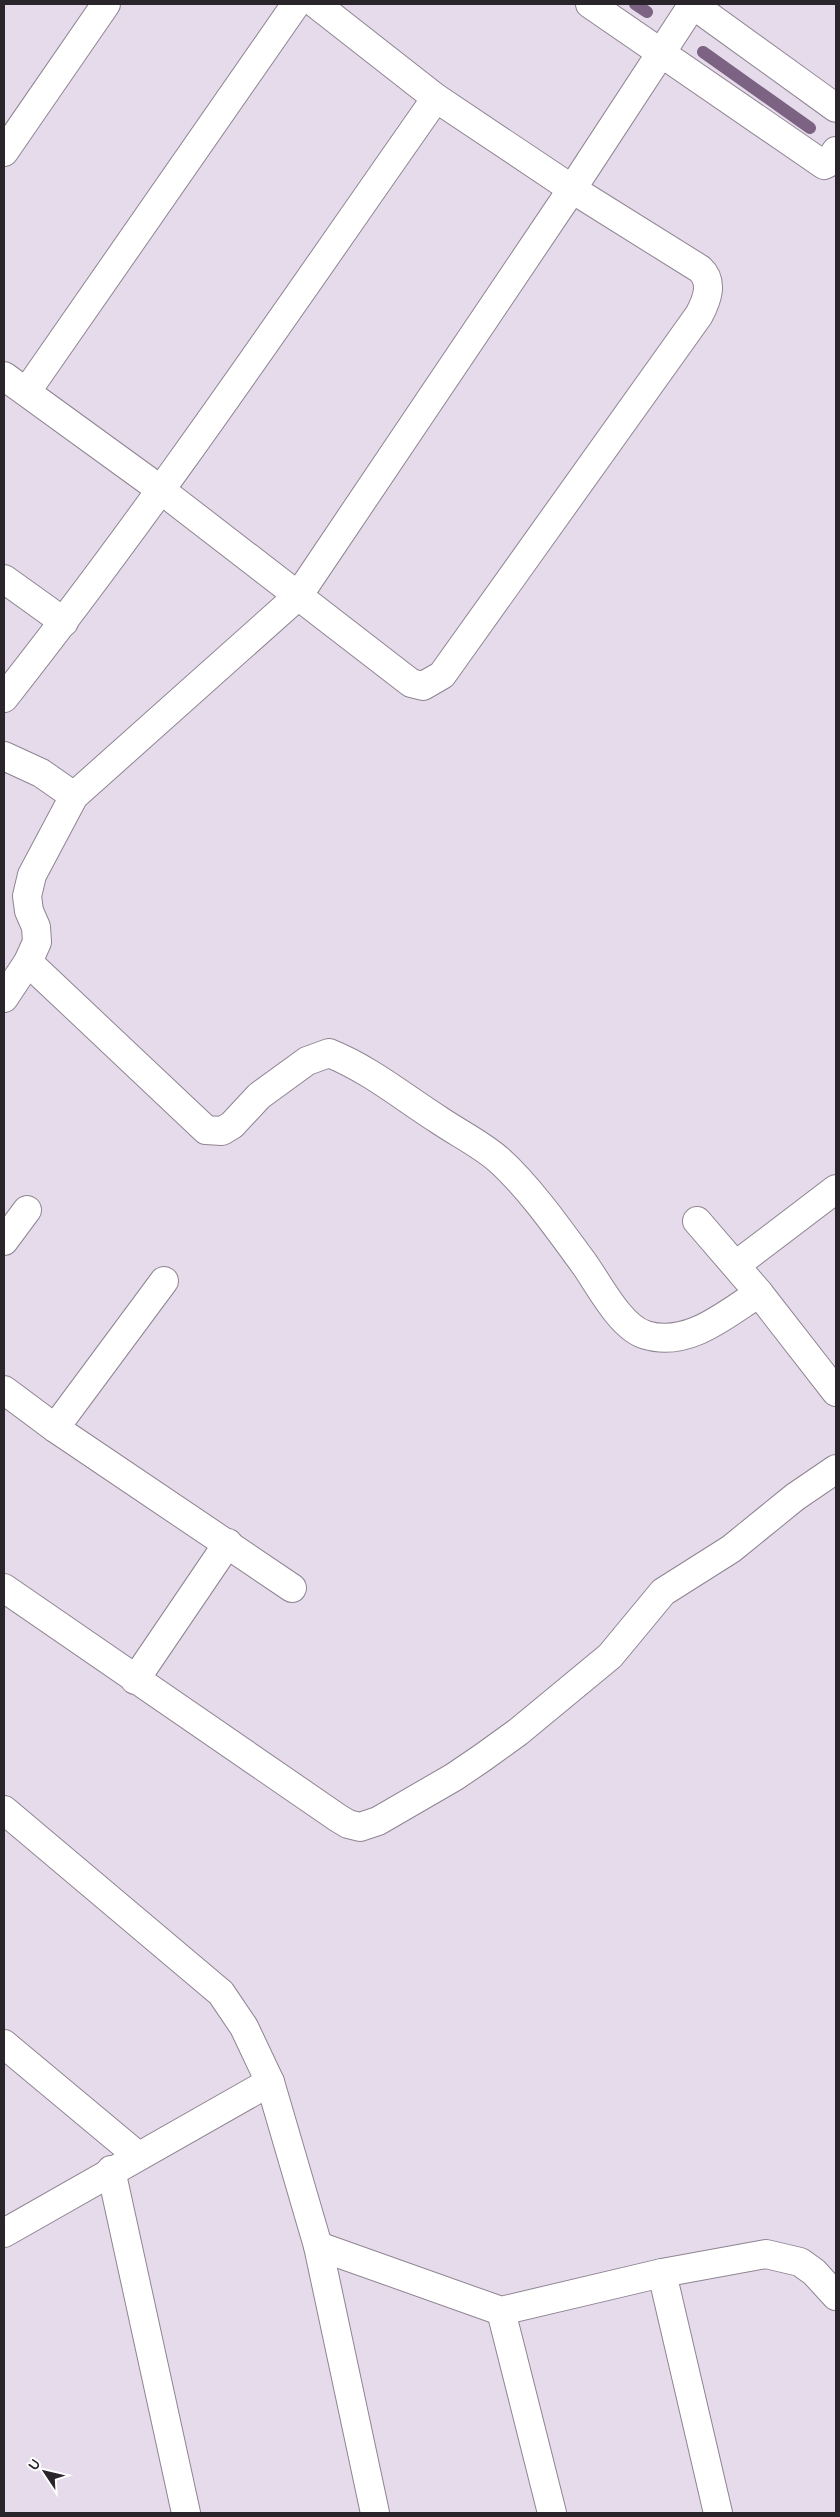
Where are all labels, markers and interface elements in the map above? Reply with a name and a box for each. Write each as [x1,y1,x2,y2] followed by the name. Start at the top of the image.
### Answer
[20,2447,70,2497] north arrow
[24,2455,45,2474] text: U

